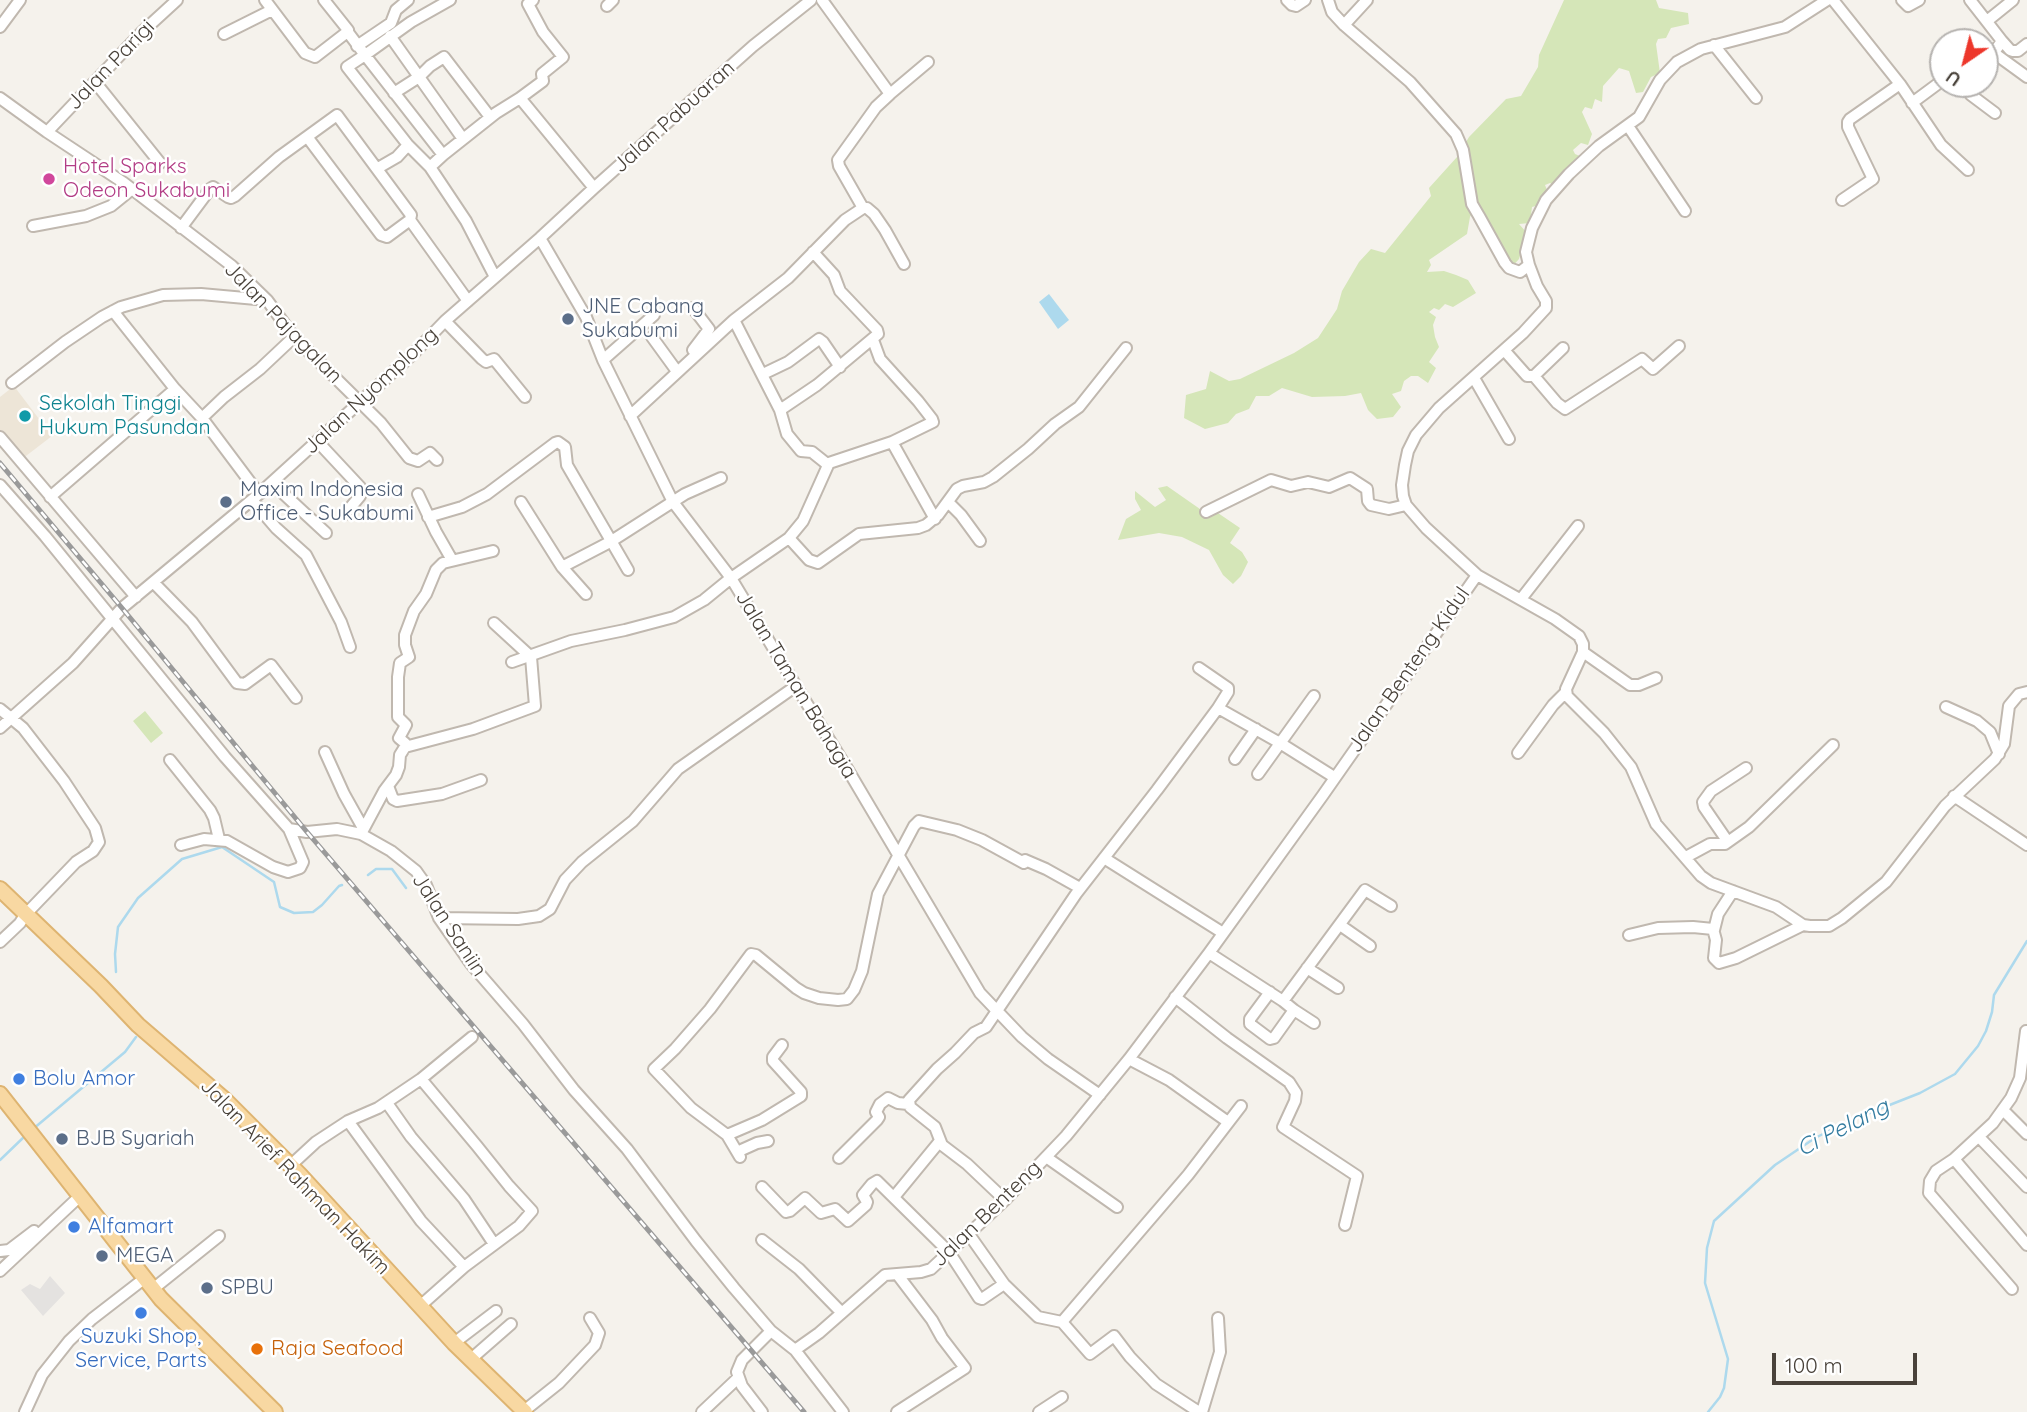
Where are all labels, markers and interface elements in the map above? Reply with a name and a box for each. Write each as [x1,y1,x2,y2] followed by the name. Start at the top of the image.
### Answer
[62,15,160,115] street label: Jalan Parigi
[1929,28,1999,98] north arrow
[608,56,740,178] street label: Jalan Pabuaran
[1941,65,1965,92] text: U
[63,154,230,204] place label: Hotel Sparks Odeon Sukabumi
[41,171,57,187] marker: Hotel Sparks Odeon Sukabumi
[219,257,347,389] street label: Jalan Pajagalan
[582,294,704,344] place label: JNE Cabang Sukabumi
[560,311,576,327] marker: JNE Cabang Sukabumi
[299,322,443,460] street label: Jalan Nyomplong
[39,391,211,441] place label: Sekolah Tinggi Hukum Pasundan
[17,408,33,424] marker: Sekolah Tinggi Hukum Pasundan
[240,477,414,527] place label: Maxim Indonesia Office - Sukabumi
[218,494,234,510] marker: Maxim Indonesia Office - Sukabumi
[1342,582,1476,758] street label: Jalan Benteng Kidul
[730,587,862,783] street label: Jalan Taman Bahagia
[406,869,492,981] street label: Jalan Saniin
[33,1066,135,1092] place label: Bolu Amor
[11,1071,27,1087] marker: Bolu Amor
[195,1074,395,1280] street label: Jalan Arief Rahman Hakim
[1792,1093,1894,1163] water label: Ci Pelang
[76,1126,195,1152] place label: BJB Syariah
[54,1131,70,1147] marker: BJB Syariah
[927,1156,1047,1272] street label: Jalan Benteng
[88,1214,174,1240] place label: Alfamart
[66,1219,82,1235] marker: Alfamart
[116,1243,173,1269] place label: MEGA
[94,1248,110,1264] marker: MEGA
[221,1275,274,1301] place label: SPBU
[199,1280,215,1296] marker: SPBU
[133,1305,149,1321] marker: Suzuki Shop, Service, Parts
[75,1324,207,1374] place label: Suzuki Shop, Service, Parts
[271,1336,403,1362] place label: Raja Seafood
[1775,1338,1920,1382] scale bar
[249,1341,265,1357] marker: Raja Seafood
[1785,1352,1843,1378] text: 100 m

